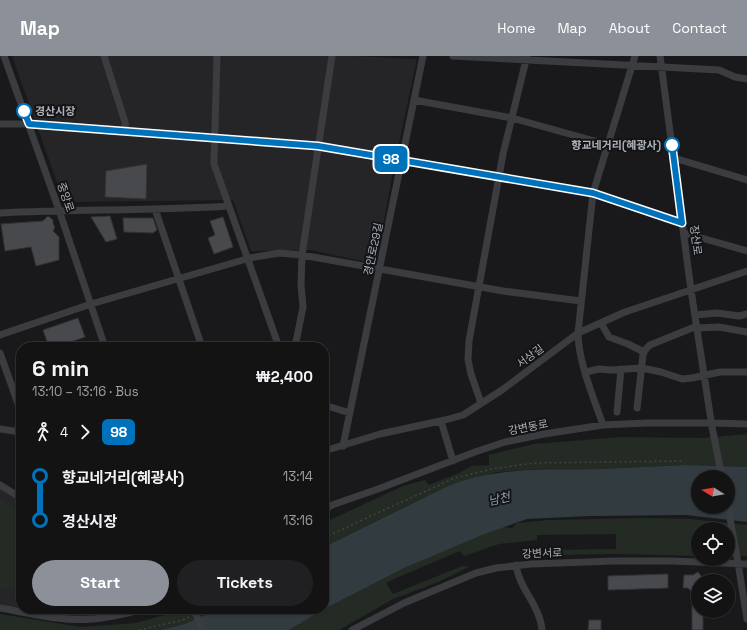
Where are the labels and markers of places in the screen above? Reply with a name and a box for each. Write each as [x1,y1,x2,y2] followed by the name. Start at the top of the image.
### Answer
[16,103,32,119] marker: 경산시장
[35,104,75,118] place label: 경산시장
[664,137,680,153] marker: 향교네거리(혜광사)
[571,138,661,153] place label: 향교네거리(혜광사)

